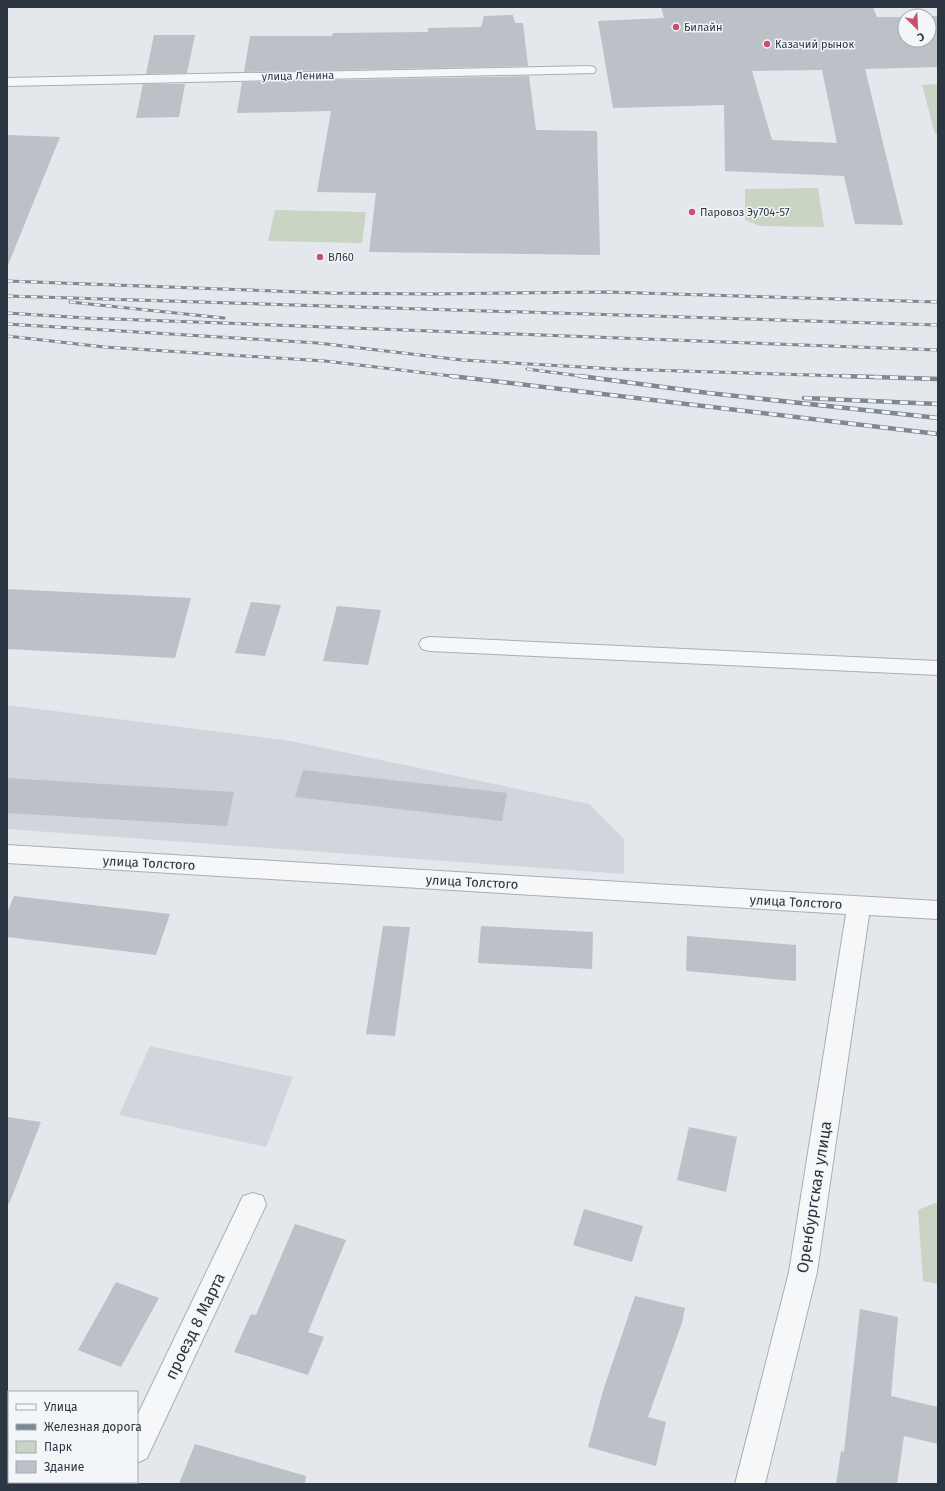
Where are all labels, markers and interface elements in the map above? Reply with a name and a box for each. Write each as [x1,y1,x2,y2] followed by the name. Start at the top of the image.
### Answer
[897,8,937,48] north arrow
[684,21,722,34] place label: Билайн
[671,22,681,32] marker: Билайн
[915,29,926,44] text: С
[775,38,855,51] place label: Казачий рынок
[762,39,772,49] marker: Казачий рынок
[262,69,334,83] street label: улица Ленина
[700,206,790,219] place label: Паровоз Эу704-57
[687,207,697,217] marker: Паровоз Эу704-57
[328,251,354,264] place label: ВЛ60
[315,252,325,262] marker: ВЛ60
[102,853,196,873] street label: улица Толстого
[425,872,519,892] street label: улица Толстого
[749,892,843,912] street label: улица Толстого
[793,1120,835,1274] street label: Оренбургская улица
[161,1270,229,1382] street label: проезд 8 Марта
[8,1391,138,1483] legend
[44,1400,78,1414] text: Улица
[44,1420,142,1434] text: Железная дорога
[44,1440,73,1454] text: Парк
[44,1460,84,1474] text: Здание

